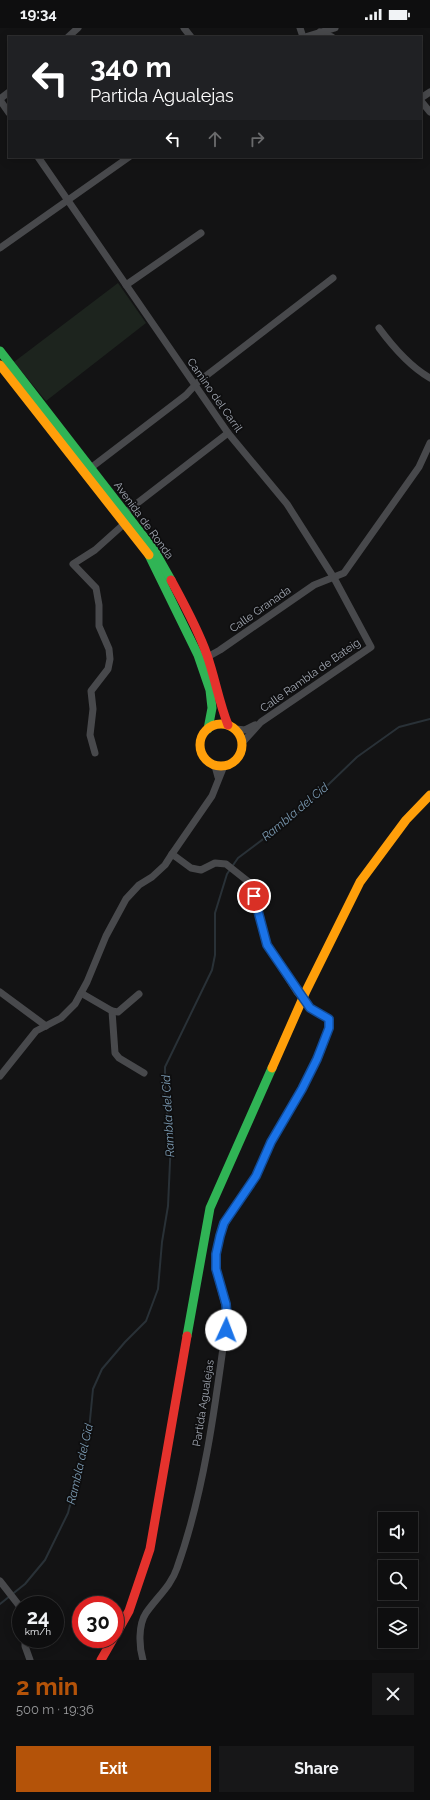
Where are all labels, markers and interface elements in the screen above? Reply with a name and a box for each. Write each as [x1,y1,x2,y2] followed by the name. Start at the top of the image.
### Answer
[20,5,57,23] text: 19:34
[90,51,172,84] text: 340 m
[24,52,76,104] icon: left
[90,85,234,106] text: Partida Agualejas
[162,128,184,150] icon: left
[204,128,226,150] icon: ahead
[246,128,268,150] icon: right
[184,356,245,435] street label: Camino del Carril
[111,479,176,562] street label: Avenida de Ronda
[227,584,293,635] street label: Calle Granada
[258,636,363,715] street label: Calle Rambla de Bateig
[259,780,332,844] water label: Rambla del Cid
[237,879,271,913] pin
[243,885,265,907] icon: arrive
[159,1074,177,1158] water label: Rambla del Cid
[205,1309,247,1351] position arrow
[190,1359,217,1447] street label: Partida Agualejas
[64,1421,96,1506] water label: Rambla del Cid
[378,1512,418,1648] map controls
[378,1512,418,1552] button: sound
[378,1560,418,1600] button: search
[72,1596,124,1648] speed limit sign: 30
[27,1605,49,1629] text: 24
[378,1608,418,1648] button: layers
[25,1626,51,1637] text: km/h
[16,1672,78,1701] text: 2 min
[372,1673,414,1715] button: close
[16,1702,94,1717] text: 500 m · 19:36
[16,1746,211,1792] button: Exit
[219,1746,414,1792] button: Share

